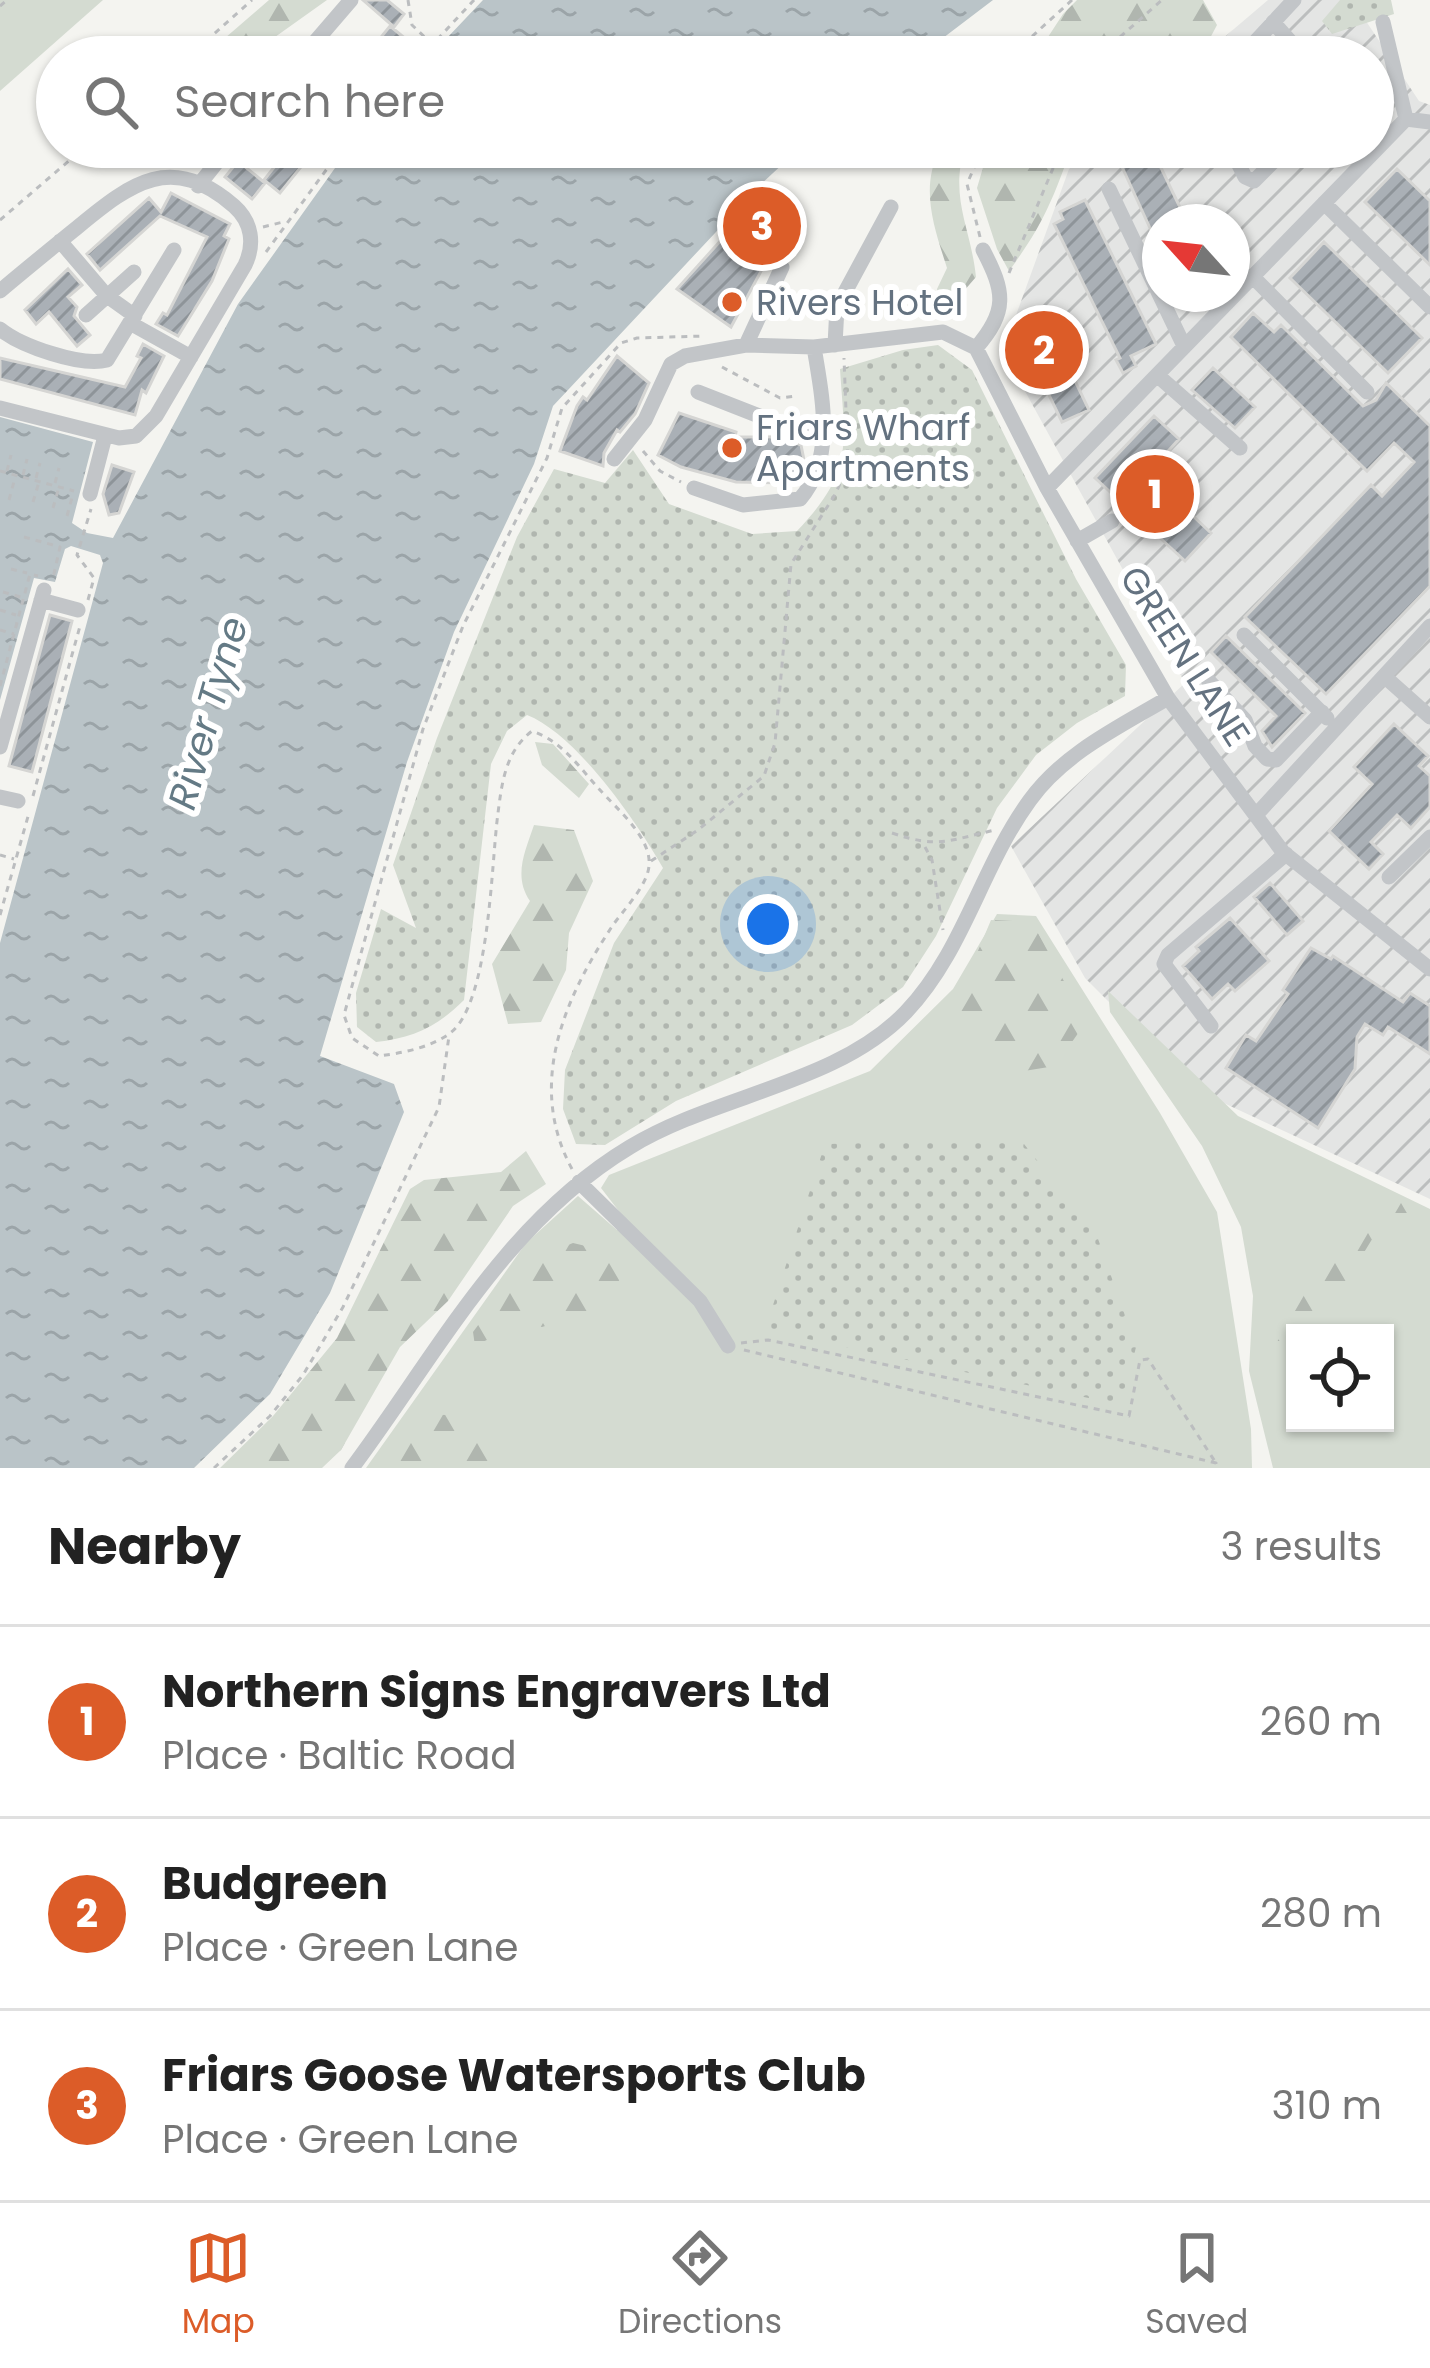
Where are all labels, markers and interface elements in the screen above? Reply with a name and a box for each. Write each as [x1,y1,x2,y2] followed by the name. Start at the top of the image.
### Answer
[36,36,1394,168] search box
[78,69,144,135] icon: search
[174,70,445,133] text: Search here
[723,181,801,271] pin: 3
[1142,204,1250,312] north arrow
[756,277,963,328] place label: Rivers Hotel
[719,289,745,315] marker: Rivers Hotel
[1005,305,1083,395] pin: 2
[756,402,970,494] place label: Friars Wharf Apartments
[719,435,745,461] marker: Friars Wharf Apartments
[1116,449,1194,539] pin: 1
[1108,556,1262,756] street label: GREEN LANE
[154,610,262,816] water label: River Tyne
[738,894,798,954] your location
[1286,1324,1394,1432] map controls
[1286,1324,1394,1432] button: locate
[48,1510,241,1582] text: Nearby
[1220,1519,1382,1574] text: 3 results
[162,1660,831,1723] text: Northern Signs Engravers Ltd
[80,1694,94,1749] text: 1
[1260,1694,1382,1749] text: 260 m
[162,1728,517,1783] text: Place · Baltic Road
[162,1852,388,1915] text: Budgreen
[76,1886,98,1941] text: 2
[1260,1886,1382,1941] text: 280 m
[162,1920,518,1975] text: Place · Green Lane
[162,2044,866,2107] text: Friars Goose Watersports Club
[75,2078,99,2133] text: 3
[1271,2078,1382,2133] text: 310 m
[162,2112,518,2167] text: Place · Green Lane
[182,2225,255,2347] tab: Map
[618,2225,782,2347] tab: Directions
[1145,2225,1248,2347] tab: Saved

